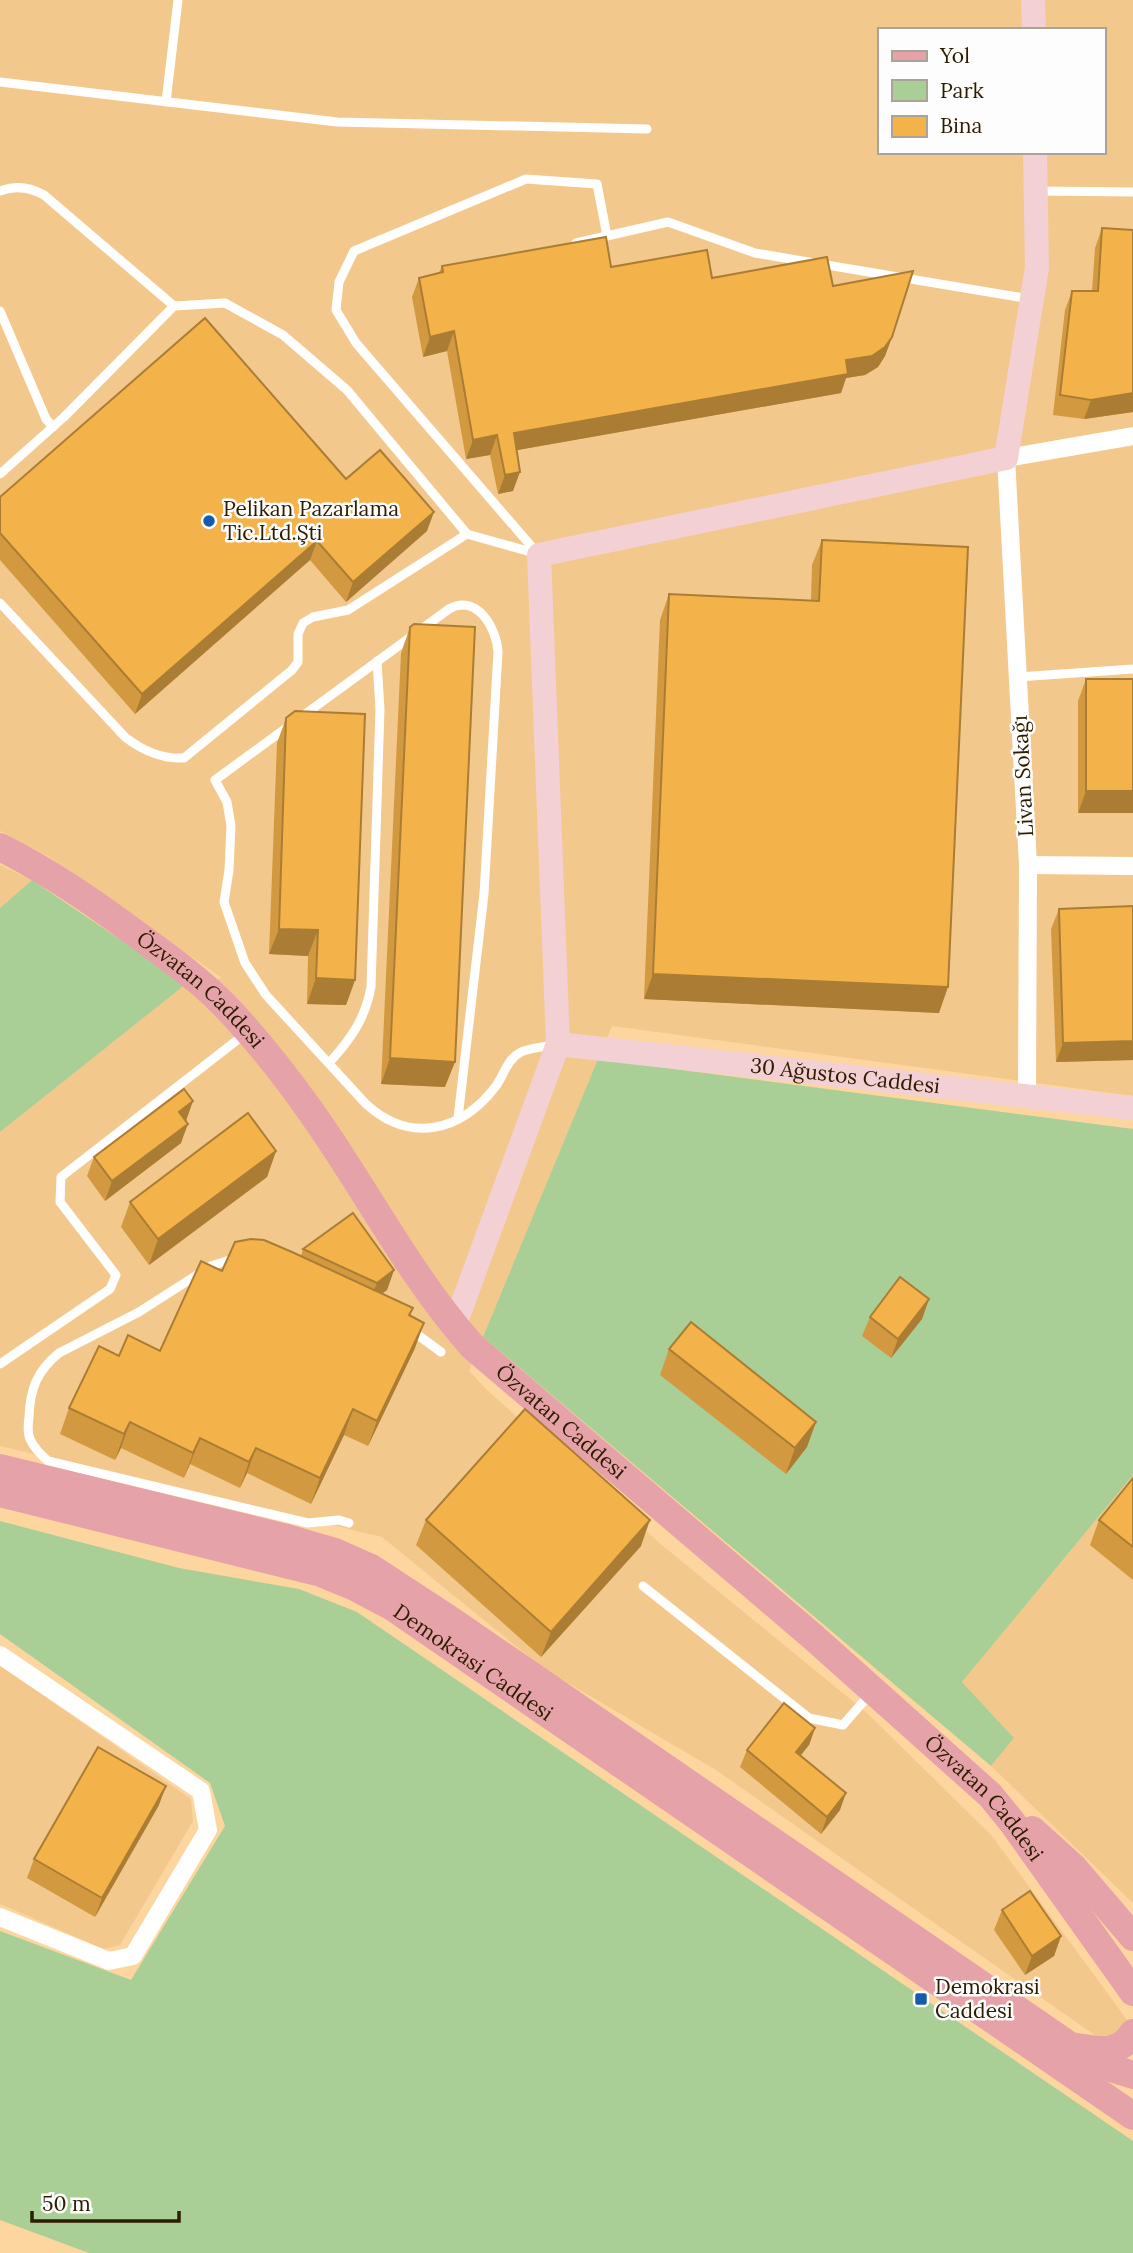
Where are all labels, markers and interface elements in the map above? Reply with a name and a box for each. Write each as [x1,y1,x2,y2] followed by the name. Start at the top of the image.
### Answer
[878,28,1105,154] legend
[939,42,970,69] text: Yol
[940,77,984,104] text: Park
[940,112,983,139] text: Bina
[223,495,399,546] place label: Pelikan Pazarlama Tic.Ltd.Şti
[201,513,217,529] marker: Pelikan Pazarlama Tic.Ltd.Şti
[1006,714,1039,838] street label: Livan Sokağı
[131,925,271,1054] street label: Özvatan Caddesi
[749,1052,942,1099] street label: 30 Ağustos Caddesi
[490,1358,632,1485] street label: Özvatan Caddesi
[388,1598,559,1727] street label: Demokrasi Caddesi
[919,1729,1050,1866] street label: Özvatan Caddesi
[935,1973,1040,2024] place label: Demokrasi Caddesi
[913,1991,929,2007] marker: Demokrasi Caddesi
[32,2180,178,2224] scale bar
[42,2190,91,2217] text: 50 m

